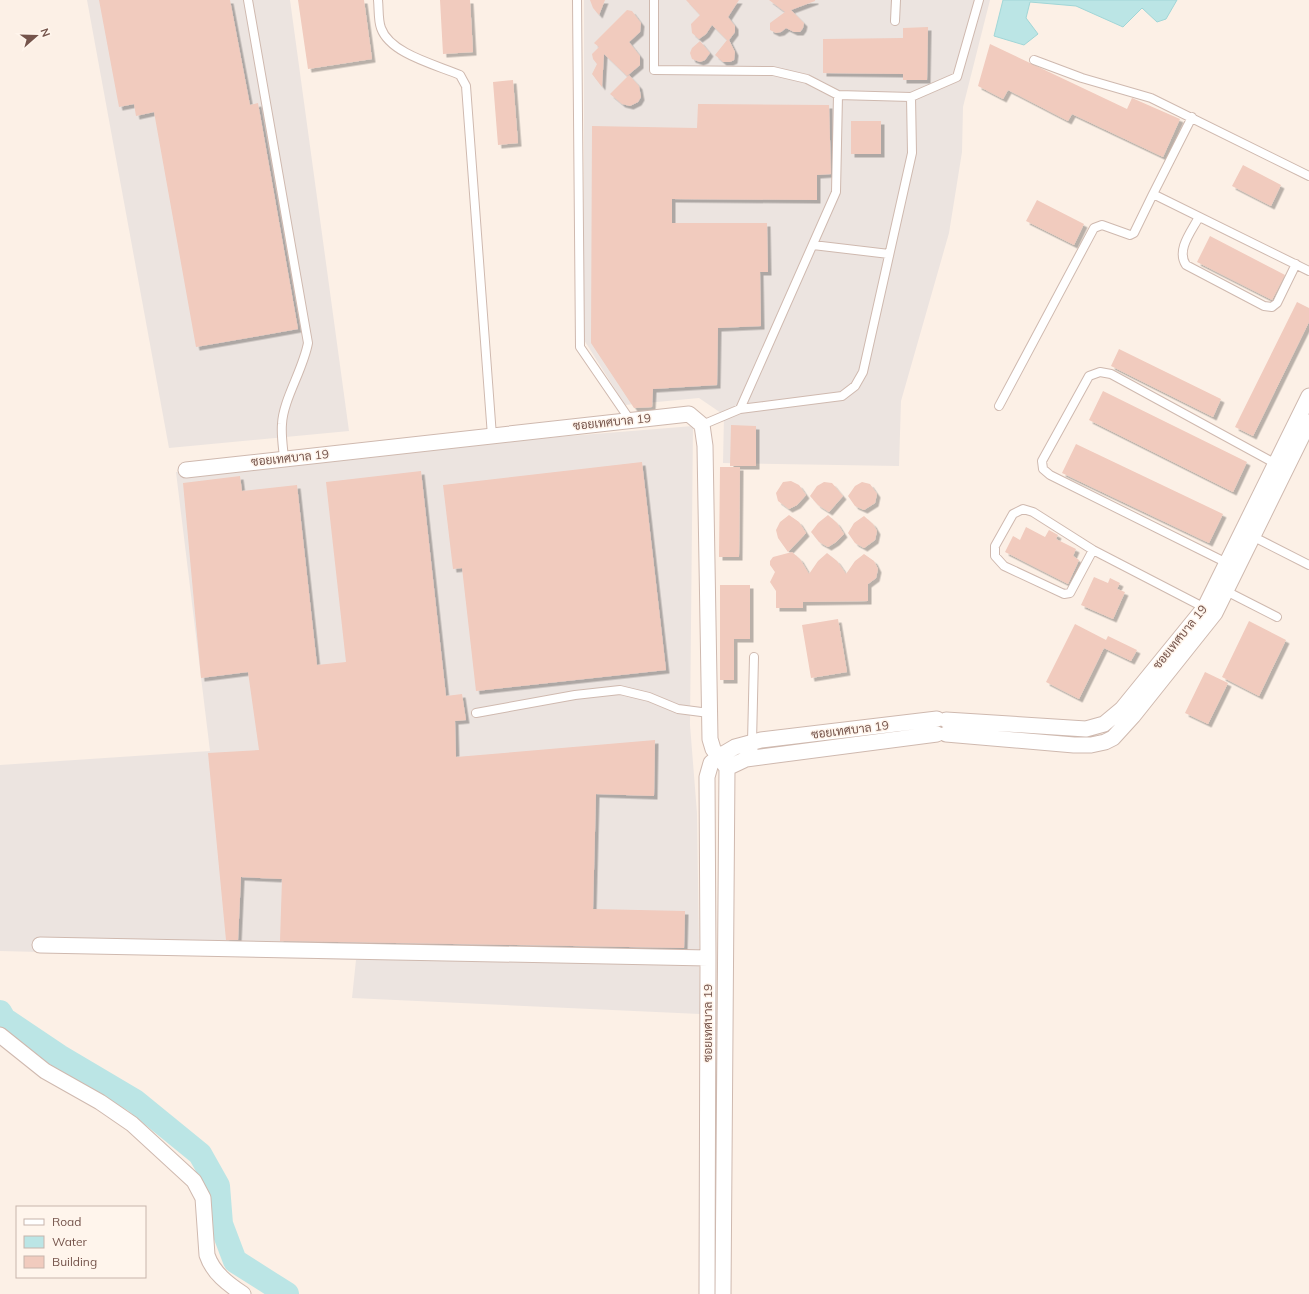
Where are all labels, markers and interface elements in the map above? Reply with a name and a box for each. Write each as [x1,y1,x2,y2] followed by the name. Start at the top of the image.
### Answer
[16,16,56,56] north arrow
[37,26,53,39] text: N
[572,410,652,433] street label: ซอยเทศบาล 19
[250,446,330,469] street label: ซอยเทศบาล 19
[1149,602,1210,672] street label: ซอยเทศบาล 19
[810,717,890,742] street label: ซอยเทศบาล 19
[700,984,715,1062] street label: ซอยเทศบาล 19
[16,1206,146,1278] legend
[52,1214,81,1229] text: Road
[52,1234,88,1249] text: Water
[52,1254,97,1269] text: Building

